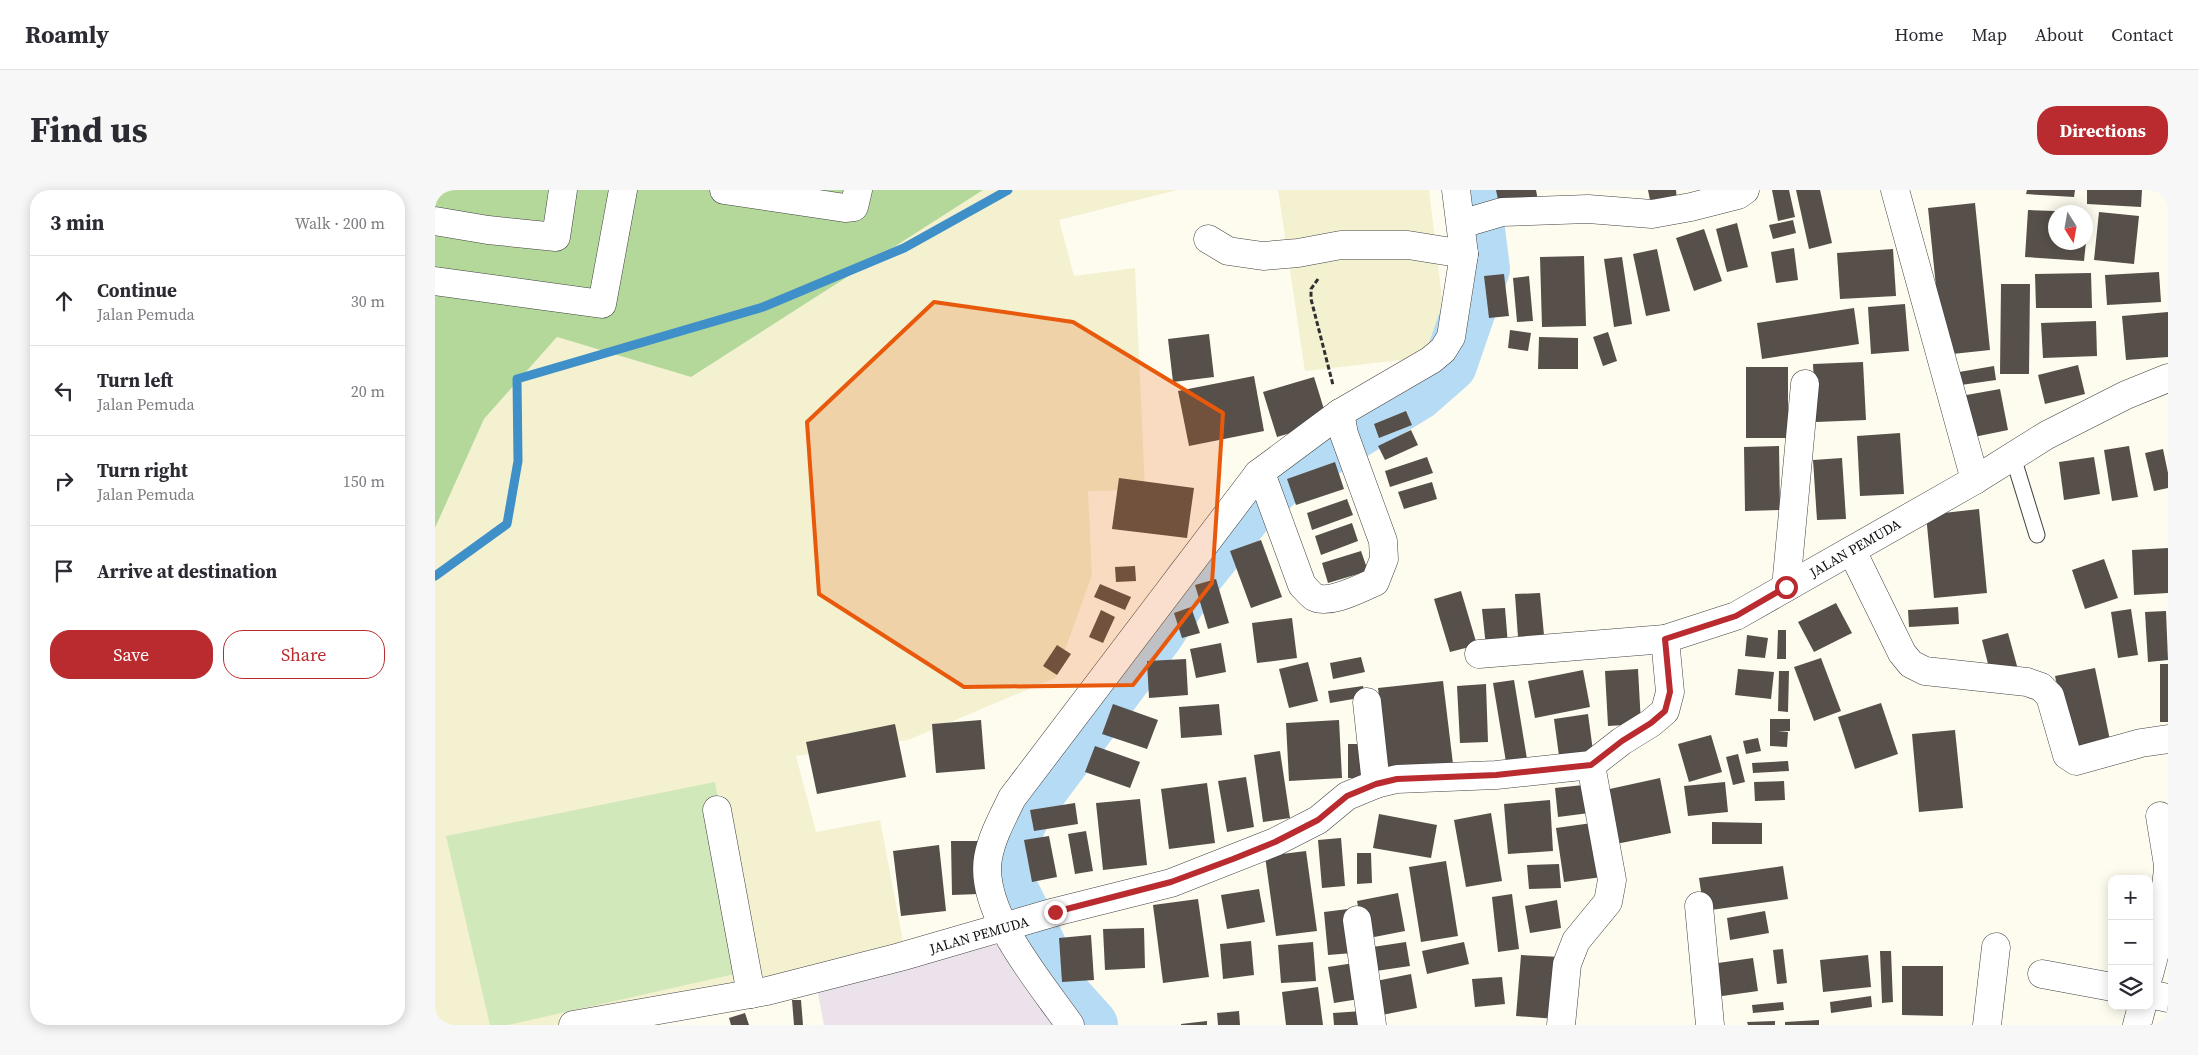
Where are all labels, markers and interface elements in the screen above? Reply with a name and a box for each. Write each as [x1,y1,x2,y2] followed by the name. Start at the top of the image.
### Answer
[25,18,109,51] text: Roamly
[1895,22,1944,47] text: Home
[1972,22,2007,47] text: Map
[2035,22,2083,47] text: About
[2111,22,2173,47] text: Contact
[30,106,148,154] text: Find us
[2037,106,2168,155] button: Directions
[2048,205,2093,250] north arrow
[50,208,105,237] text: 3 min
[295,212,385,234] text: Walk · 200 m
[97,277,177,303] text: Continue
[50,287,78,315] icon: ahead
[351,290,385,312] text: 30 m
[97,303,195,325] text: Jalan Pemuda
[97,367,173,393] text: Turn left
[50,377,78,405] icon: left
[351,380,385,402] text: 20 m
[97,393,195,415] text: Jalan Pemuda
[97,457,188,483] text: Turn right
[50,467,78,495] icon: right
[343,470,385,492] text: 150 m
[97,483,195,505] text: Jalan Pemuda
[1805,513,1905,583] street label: JALAN PEMUDA
[50,557,78,585] icon: arrive
[97,558,277,584] text: Arrive at destination
[1775,576,1798,599] route start
[50,630,213,679] button: Save
[223,630,385,679] button: Share
[2108,875,2153,1010] map controls
[2108,875,2153,920] button: +
[1044,901,1067,924] route end
[926,911,1032,959] street label: JALAN PEMUDA
[2108,920,2153,965] button: −
[2108,965,2153,1010] button: layers

